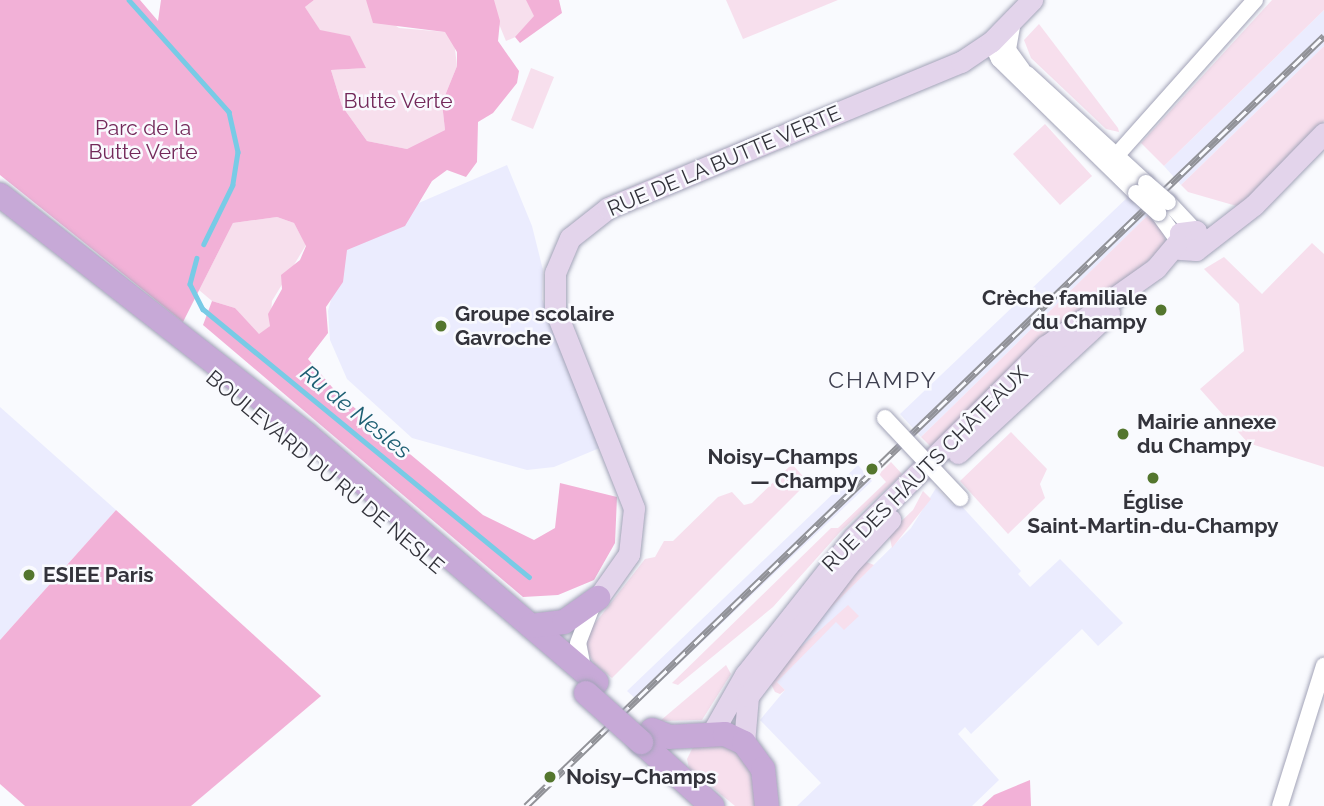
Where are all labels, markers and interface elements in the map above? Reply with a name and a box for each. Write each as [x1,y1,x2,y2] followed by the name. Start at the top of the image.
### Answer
[343,88,453,114] park label: Butte Verte
[603,100,845,222] street label: RUE DE LA BUTTE VERTE
[88,115,198,165] park label: Parc de la Butte Verte
[982,285,1147,335] place label: Crèche familiale du Champy
[455,301,614,351] place label: Groupe scolaire Gavroche
[1153,302,1169,318] marker: Crèche familiale du Champy
[433,318,449,334] marker: Groupe scolaire Gavroche
[295,359,417,465] water label: Ru de Nesles
[817,361,1033,577] street label: RUE DES HAUTS CHÂTEAUX
[201,365,449,579] street label: BOULEVARD DU RÛ DE NESLE
[829,366,937,394] district label: CHAMPY
[1137,409,1276,459] place label: Mairie annexe du Champy
[1115,426,1131,442] marker: Mairie annexe du Champy
[708,444,858,494] place label: Noisy–Champs — Champy
[864,461,880,477] marker: Noisy–Champs — Champy
[1145,470,1161,486] marker: Église Saint-Martin-du-Champy
[1027,489,1279,539] place label: Église Saint-Martin-du-Champy
[43,562,154,588] place label: ESIEE Paris
[21,567,37,583] marker: ESIEE Paris
[566,764,716,790] place label: Noisy–Champs
[540,767,560,787] marker: Noisy–Champs

